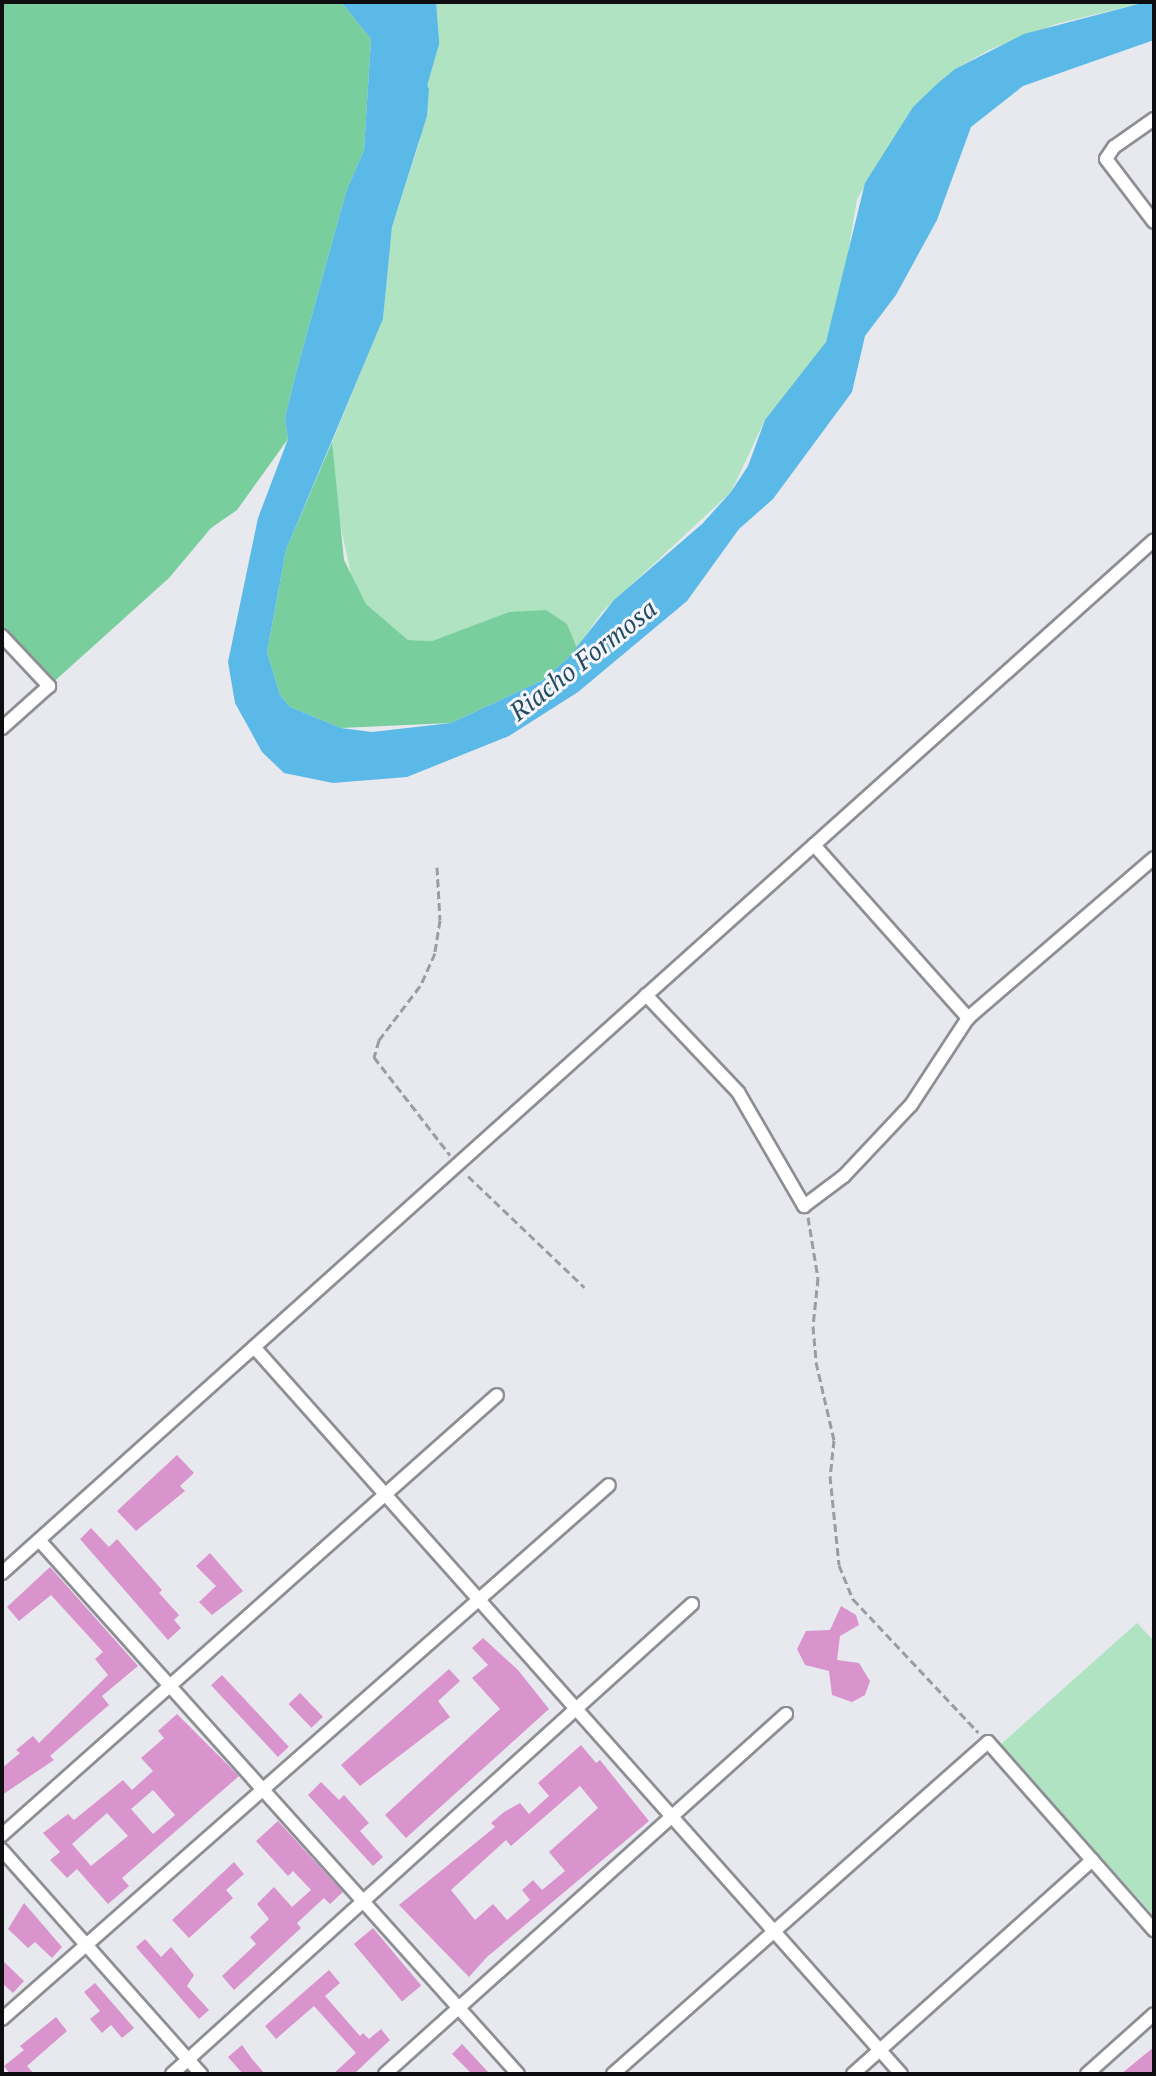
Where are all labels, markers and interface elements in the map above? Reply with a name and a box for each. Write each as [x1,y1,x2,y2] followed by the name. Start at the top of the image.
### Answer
[503,593,663,727] water label: Riacho Formosa

